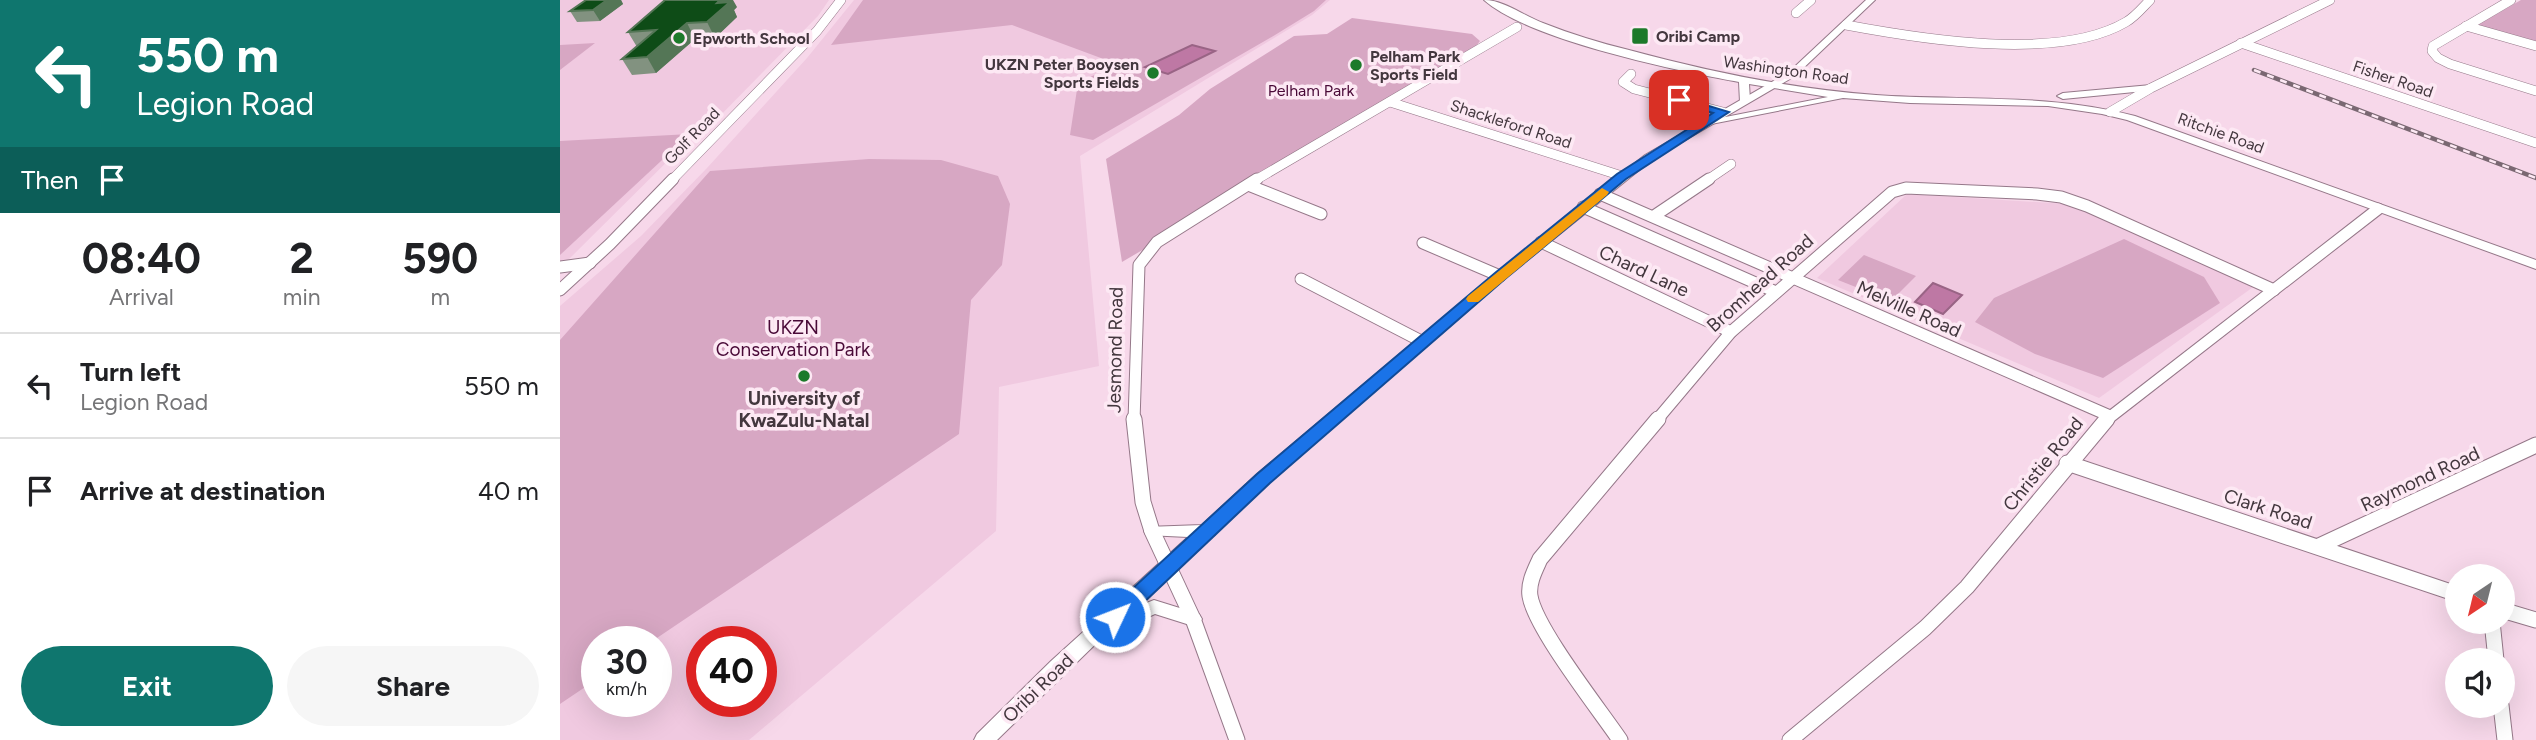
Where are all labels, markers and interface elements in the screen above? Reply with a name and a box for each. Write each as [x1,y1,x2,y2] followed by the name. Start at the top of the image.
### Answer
[136,25,279,84] text: 550 m
[1630,26,1650,46] marker: Oribi Camp
[1656,27,1740,46] place label: Oribi Camp
[21,28,112,119] icon: left
[693,29,810,48] place label: Epworth School
[671,30,687,46] marker: Epworth School
[1370,47,1461,84] place label: Pelham Park Sports Field
[1722,52,1850,88] street label: Washington Road
[985,55,1140,92] place label: UKZN Peter Booysen Sports Fields
[2350,56,2436,102] street label: Fisher Road
[1348,57,1364,73] marker: Pelham Park Sports Field
[1145,65,1161,81] marker: UKZN Peter Booysen Sports Fields
[1649,70,1709,130] pin
[1268,81,1354,100] park label: Pelham Park
[1660,81,1698,119] icon: arrive
[136,85,314,123] text: Legion Road
[1448,95,1574,153] street label: Shackleford Road
[660,104,724,168] street label: Golf Road
[2175,109,2267,157] street label: Ritchie Road
[93,161,131,199] icon: arrive
[21,164,79,196] text: Then
[1702,229,1818,337] street label: Bromhead Road
[82,233,201,284] text: 08:40
[290,233,314,284] text: 2
[402,233,478,284] text: 590
[1595,240,1693,302] street label: Chard Lane
[1853,276,1965,342] street label: Melville Road
[109,283,174,311] text: Arrival
[283,283,321,311] text: min
[430,283,450,311] text: m
[1102,287,1128,413] street label: Jesmond Road
[716,316,871,361] park label: UKZN Conservation Park
[80,356,181,388] text: Turn left
[21,367,59,405] icon: left
[796,368,812,384] marker: University of KwaZulu-Natal
[464,370,539,402] text: 550 m
[739,387,869,432] place label: University of KwaZulu-Natal
[80,388,208,416] text: Legion Road
[1998,412,2088,516] street label: Christie Road
[2357,441,2483,517] street label: Raymond Road
[21,472,59,510] icon: arrive
[80,475,325,507] text: Arrive at destination
[478,475,539,507] text: 40 m
[2221,484,2315,534] street label: Clark Road
[2445,564,2515,634] north arrow
[2445,564,2515,718] map controls
[1078,580,1152,654] position arrow
[686,626,777,717] speed limit sign: 40
[605,641,648,683] text: 30
[21,646,273,726] button: Exit
[287,646,539,726] button: Share
[2445,648,2515,718] button: sound
[998,649,1078,727] street label: Oribi Road
[606,678,647,700] text: km/h

